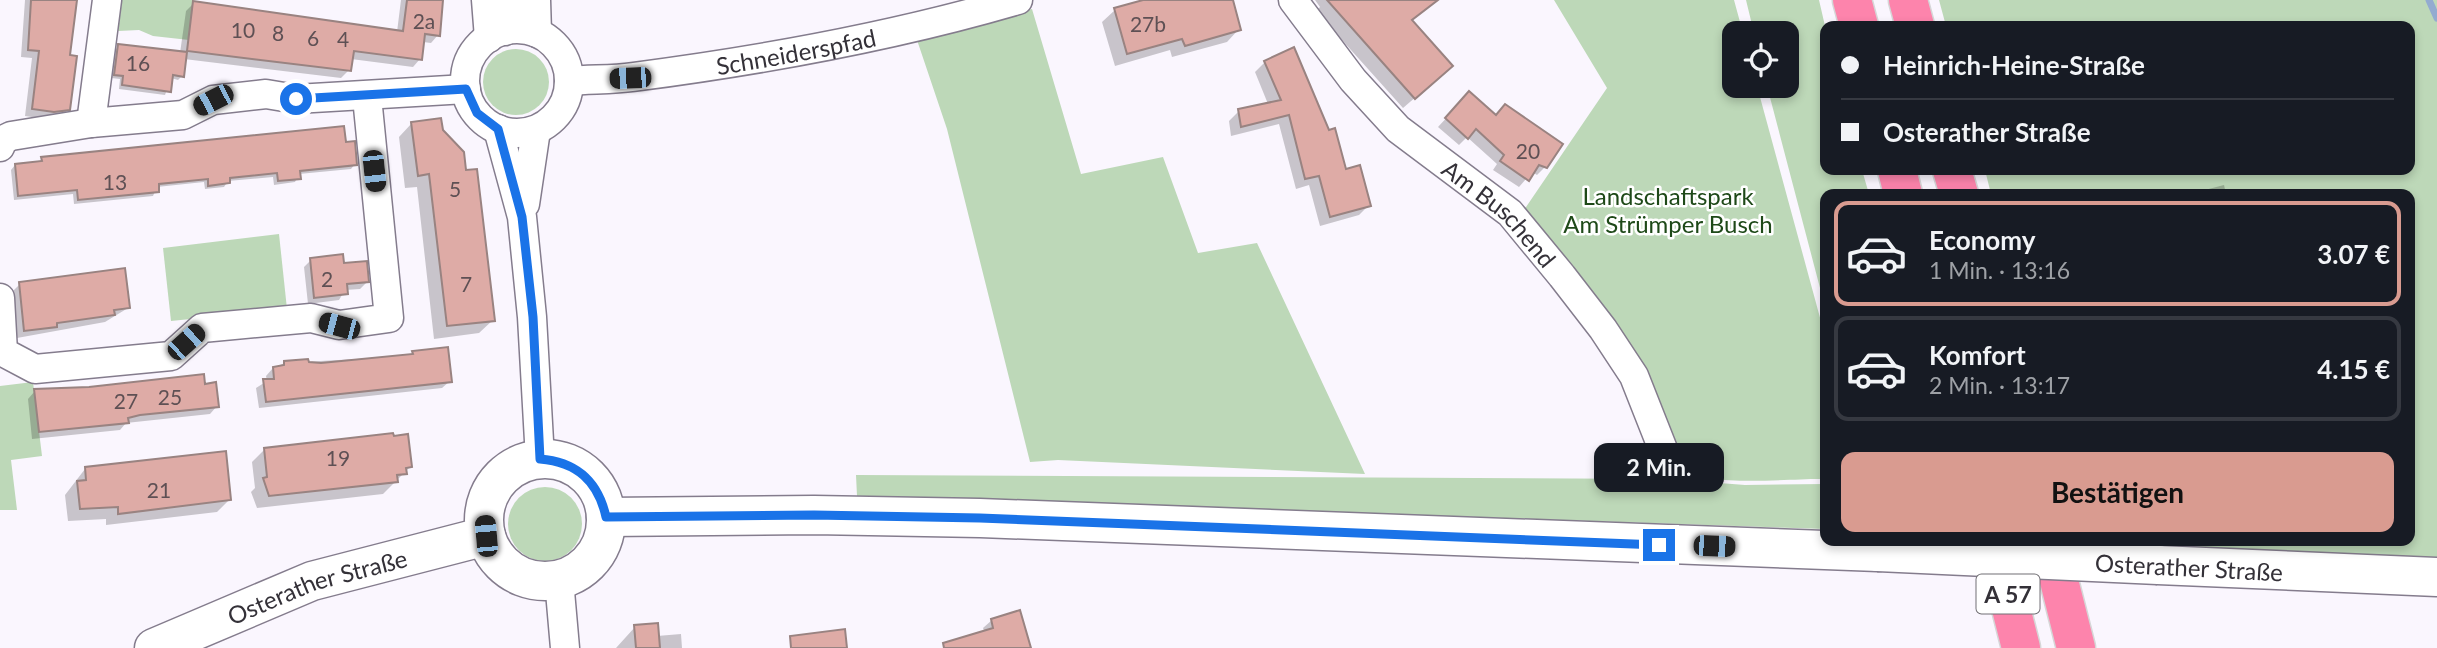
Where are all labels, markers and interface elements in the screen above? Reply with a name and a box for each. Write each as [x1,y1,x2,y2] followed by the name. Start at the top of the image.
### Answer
[413,8,435,33] house number: 2a
[1130,11,1166,36] house number: 27b
[231,17,255,42] house number: 10
[272,20,284,45] house number: 8
[1722,21,1799,98] map controls
[1722,21,1799,98] button: locate
[714,22,878,80] street label: Schneiderspfad
[307,25,319,50] house number: 6
[337,26,349,51] house number: 4
[1883,49,2145,81] text: Heinrich-Heine-Straße
[126,50,150,75] house number: 16
[609,67,652,89] car
[190,81,237,119] car
[280,83,312,115] route start
[1883,116,2091,148] text: Osterather Straße
[1516,138,1540,163] house number: 20
[362,149,387,193] car
[1437,153,1563,273] street label: Am Buschend
[103,169,127,194] house number: 13
[449,176,461,201] house number: 5
[1563,181,1773,238] park label: Landschaftspark Am Strümper Busch
[1845,222,1908,285] icon: car
[1929,224,2035,256] text: Economy
[2317,238,2390,270] text: 3.07 €
[1929,256,2070,284] text: 1 Min. · 13:16
[321,266,333,291] house number: 2
[460,271,472,296] house number: 7
[316,310,363,342] car
[164,320,209,364] car
[1845,337,1908,400] icon: car
[1929,339,2026,371] text: Komfort
[2317,353,2390,385] text: 4.15 €
[1929,371,2070,399] text: 2 Min. · 13:17
[158,384,182,409] house number: 25
[114,388,138,413] house number: 27
[1594,444,1724,492] callout: 2 Min.
[326,445,350,470] house number: 19
[1841,452,2394,532] button: Bestätigen
[1627,453,1691,481] text: 2 Min.
[147,477,171,502] house number: 21
[474,514,499,558] car
[1643,529,1675,561] route end
[1693,535,1736,557] car
[223,543,410,630] street label: Osterather Straße
[2094,548,2284,586] street label: Osterather Straße
[1976,574,2039,614] road number: A 57

